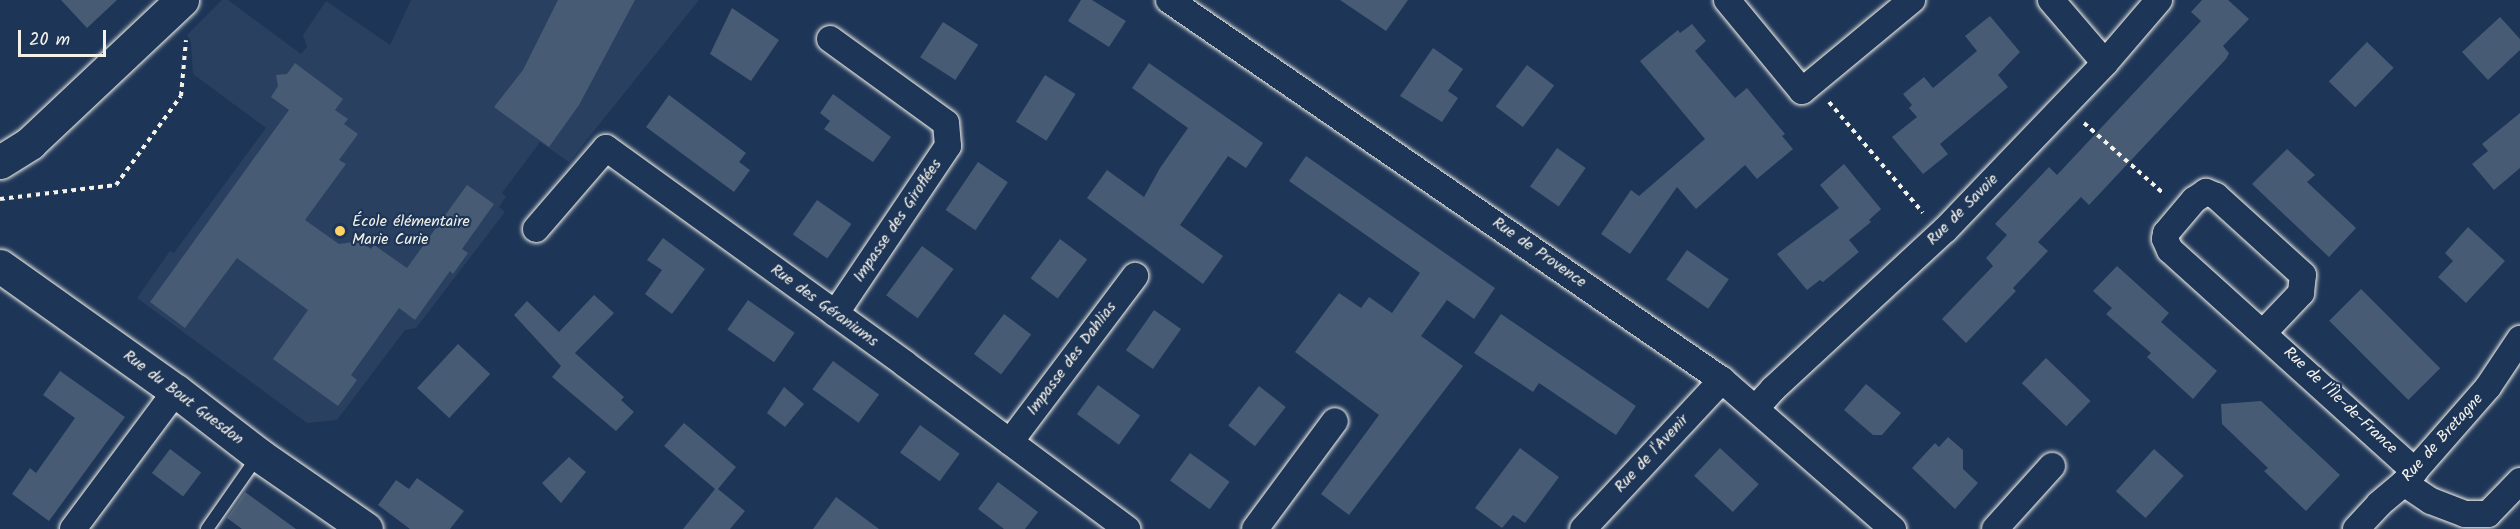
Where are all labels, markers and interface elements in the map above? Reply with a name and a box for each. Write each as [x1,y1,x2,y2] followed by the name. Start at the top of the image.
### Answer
[21,18,110,56] scale bar
[29,26,70,55] text: 20 m
[850,156,946,286] street label: Impasse des Giroflées
[1923,170,2003,250] street label: Rue de Savoie
[352,212,470,250] place label: École élémentaire Marie Curie
[1488,214,1590,292] street label: Rue de Provence
[333,224,347,238] marker: École élémentaire Marie Curie
[766,261,882,351] street label: Rue des Géraniums
[1023,299,1121,419] street label: Impasse des Dahlias
[2279,343,2401,459] street label: Rue de l'Île-de-France
[119,346,247,450] street label: Rue du Bout Guesdon
[2398,390,2488,486] street label: Rue de Bretagne
[1611,411,1693,497] street label: Rue de l'Avenir

